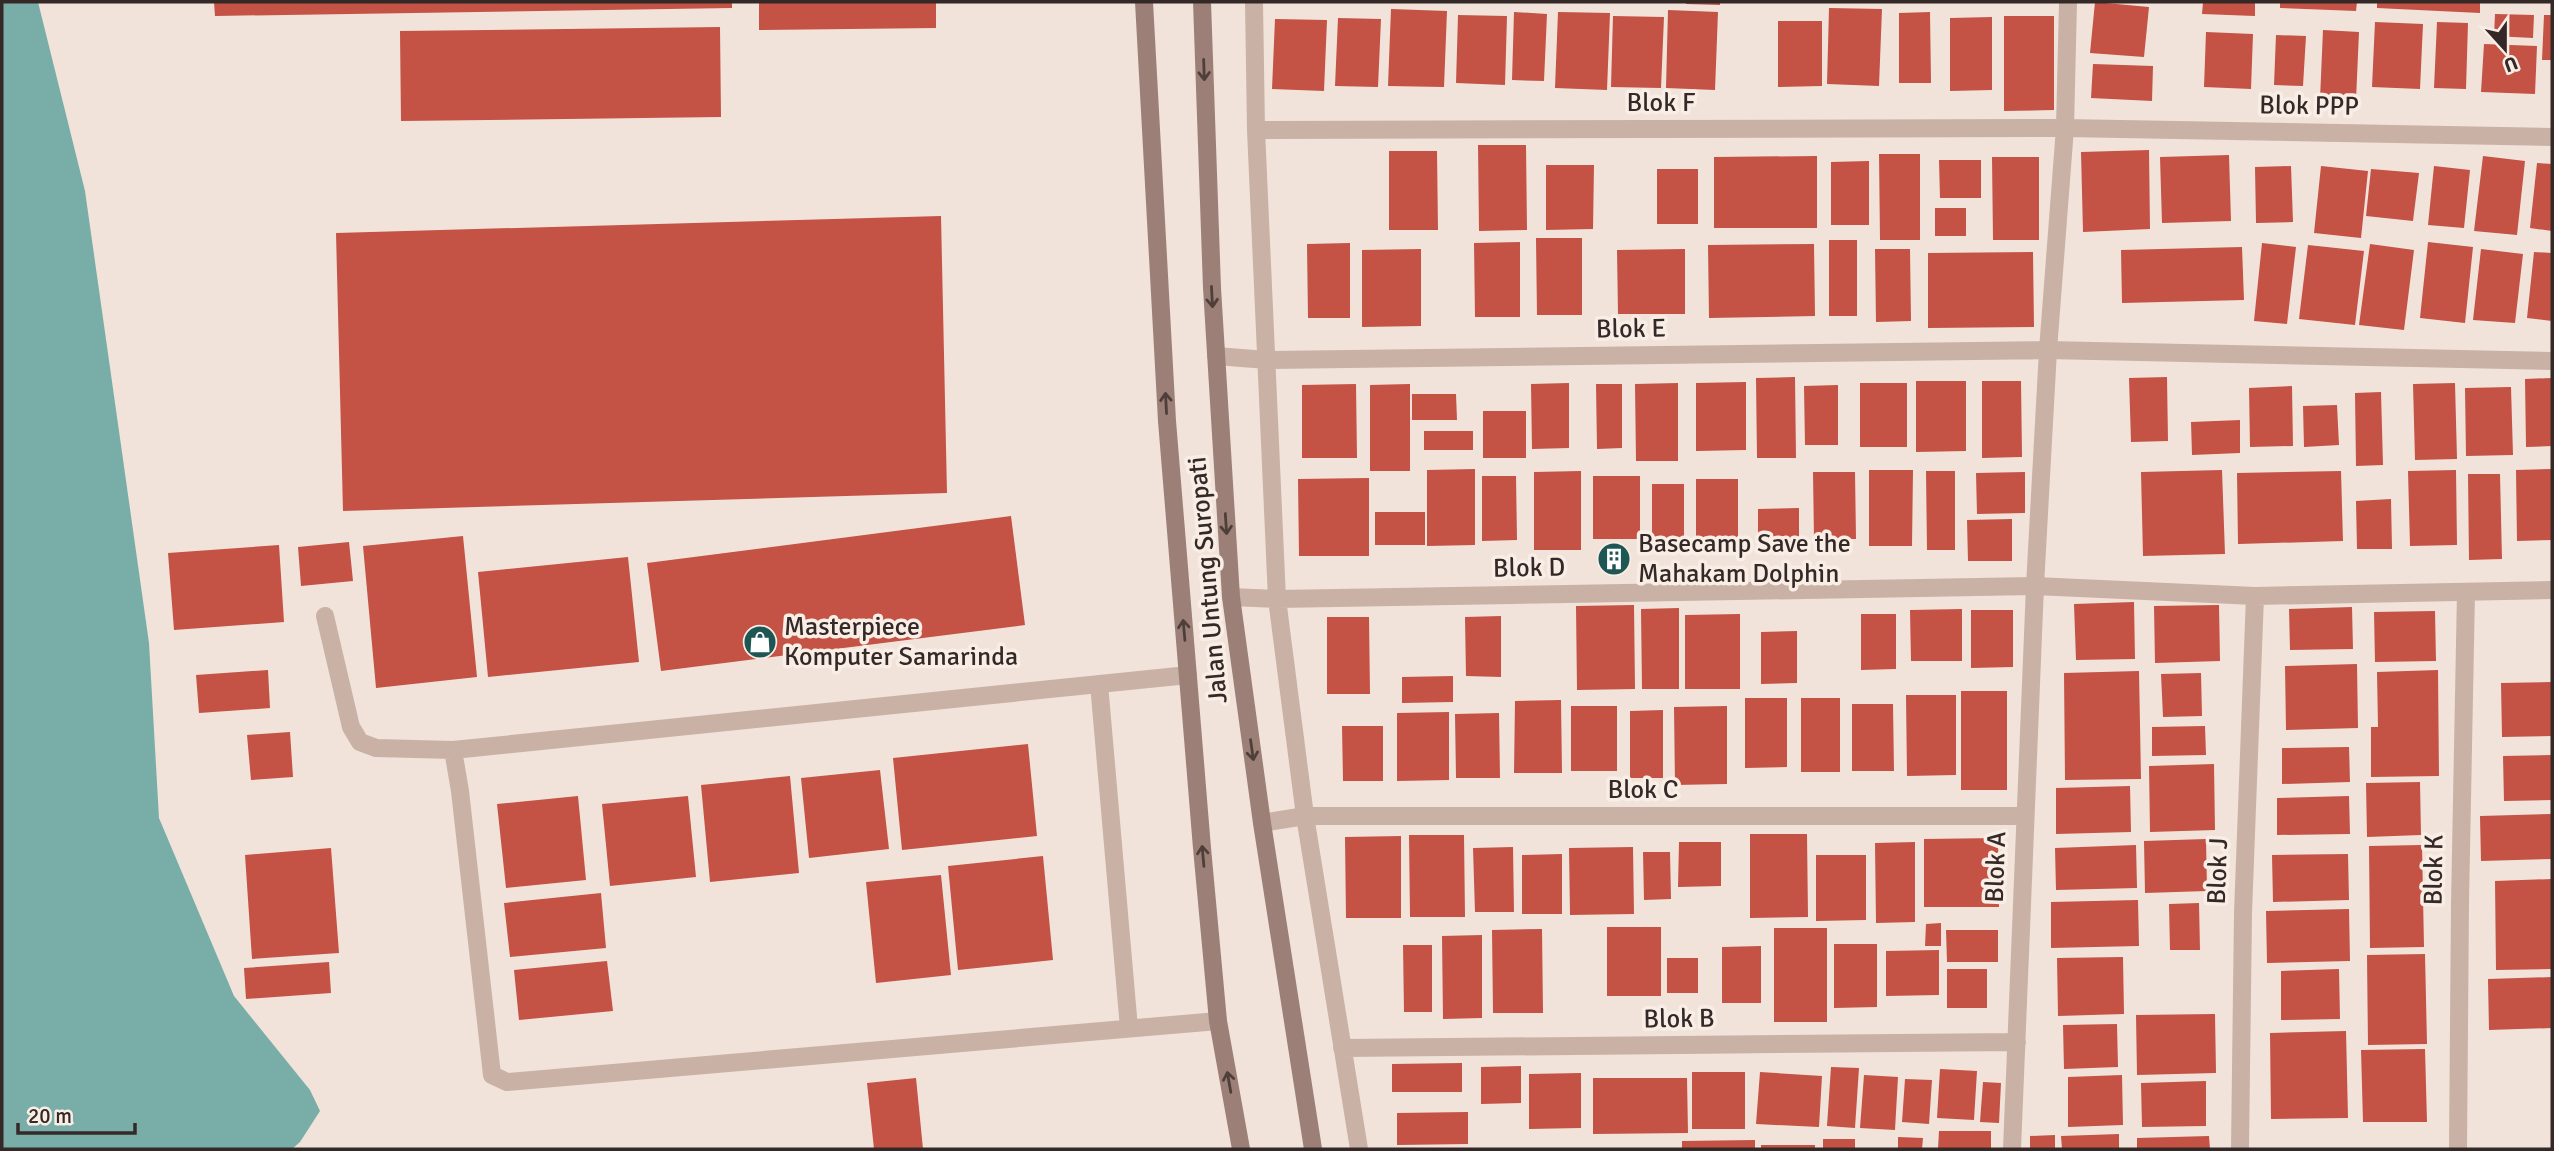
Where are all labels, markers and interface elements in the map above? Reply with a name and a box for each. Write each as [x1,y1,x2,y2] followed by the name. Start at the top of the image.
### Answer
[2470,14,2540,84] north arrow
[2500,50,2521,77] text: U
[1197,58,1211,81] one-way arrow
[1627,87,1695,119] street label: Blok F
[2259,89,2359,123] street label: Blok PPP
[1206,286,1219,309] one-way arrow
[1596,312,1666,346] street label: Blok E
[1160,392,1173,415] one-way arrow
[1181,455,1235,705] street label: Jalan Untung Suropati
[1220,513,1233,536] one-way arrow
[1638,528,1851,590] place label: Basecamp Save the Mahakam Dolphin
[1595,540,1633,578] building icon: Basecamp Save the Mahakam Dolphin
[1493,551,1565,585] street label: Blok D
[784,611,1018,673] place label: Masterpiece Komputer Samarinda
[1177,619,1190,641] one-way arrow
[741,623,779,661] shop icon: Masterpiece Komputer Samarinda
[1246,738,1259,761] one-way arrow
[1607,774,1679,806] street label: Blok C
[1979,831,2013,903] street label: Blok A
[2417,834,2451,906] street label: Blok K
[2201,837,2235,905] street label: Blok J
[1196,845,1209,868] one-way arrow
[1643,1002,1715,1036] street label: Blok B
[1222,1071,1235,1094] one-way arrow
[18,1092,135,1136] scale bar
[28,1103,72,1129] text: 20 m

